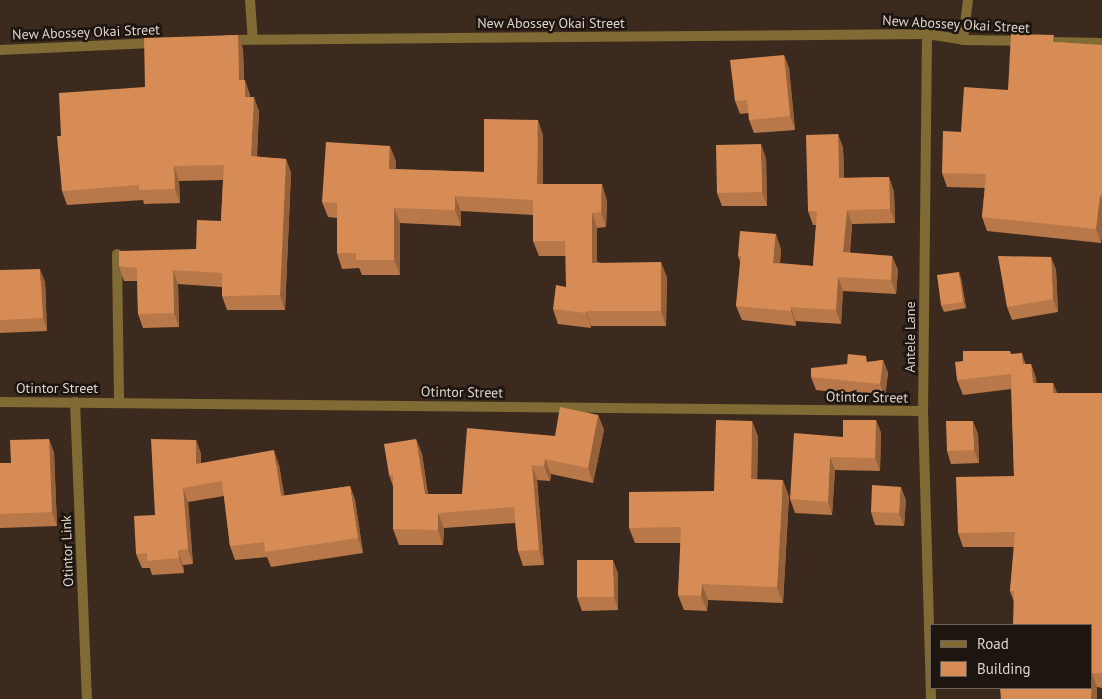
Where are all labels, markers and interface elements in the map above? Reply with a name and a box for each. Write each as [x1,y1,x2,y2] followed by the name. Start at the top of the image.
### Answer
[881,12,1031,36] street label: New Abossey Okai Street
[477,15,625,31] street label: New Abossey Okai Street
[11,21,161,43] street label: New Abossey Okai Street
[902,301,918,373] street label: Antele Lane
[16,380,98,396] street label: Otintor Street
[421,383,503,401] street label: Otintor Street
[826,388,908,406] street label: Otintor Street
[57,515,77,587] street label: Otintor Link
[930,624,1092,689] legend
[977,634,1009,653] text: Road
[977,659,1031,678] text: Building

